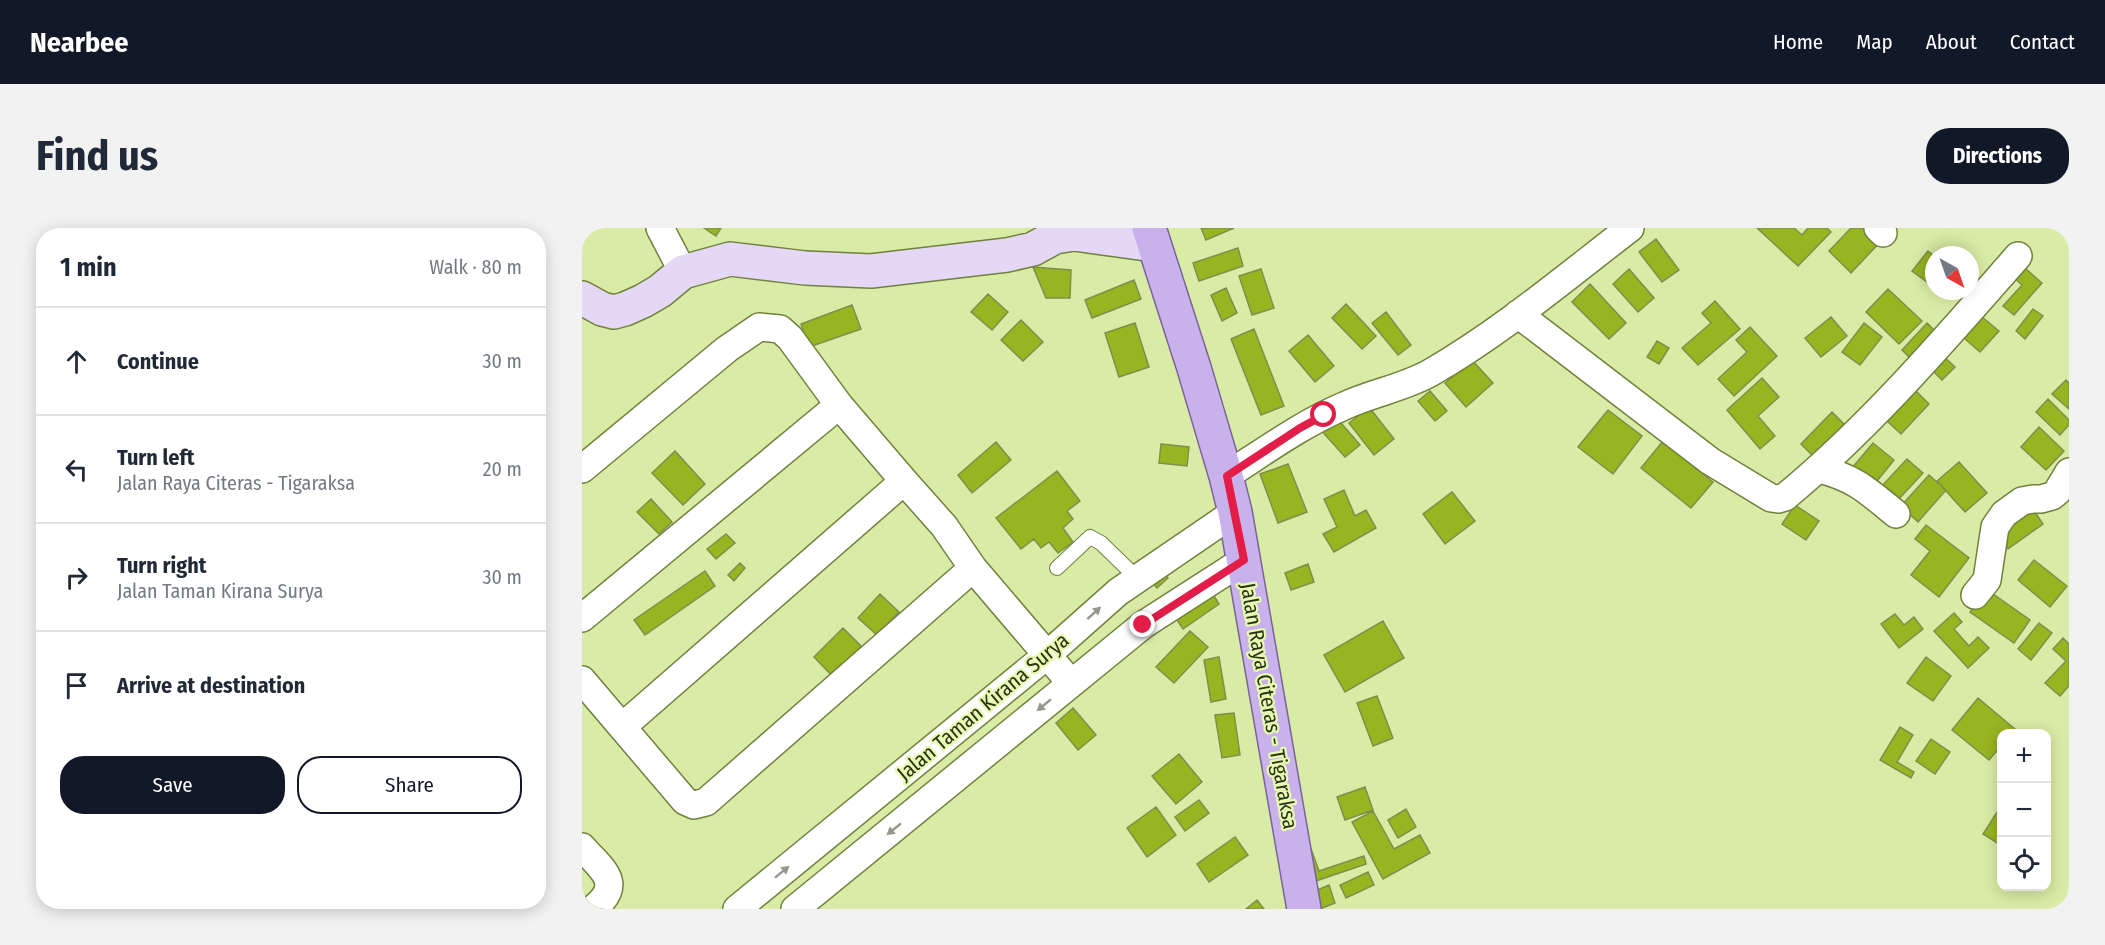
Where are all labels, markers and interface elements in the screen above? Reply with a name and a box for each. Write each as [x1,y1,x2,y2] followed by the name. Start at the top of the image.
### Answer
[30,26,129,59] text: Nearbee
[1773,29,1823,55] text: Home
[1856,29,1893,55] text: Map
[1926,29,1977,55] text: About
[2010,29,2075,55] text: Contact
[1926,128,2069,184] button: Directions
[36,131,158,181] text: Find us
[1925,246,1979,300] north arrow
[60,252,117,283] text: 1 min
[429,255,522,279] text: Walk · 80 m
[60,345,93,378] icon: ahead
[117,348,199,375] text: Continue
[482,349,522,373] text: 30 m
[1310,401,1336,427] route start
[117,444,195,471] text: Turn left
[60,453,93,486] icon: left
[483,457,522,481] text: 20 m
[117,471,355,495] text: Jalan Raya Citeras - Tigaraksa
[117,552,206,579] text: Turn right
[60,561,93,594] icon: right
[482,565,522,589] text: 30 m
[117,579,323,603] text: Jalan Taman Kirana Surya
[1235,581,1303,831] street label: Jalan Raya Citeras - Tigaraksa
[1086,606,1101,620] one-way arrow
[1129,611,1155,637] route end
[892,627,1074,787] street label: Jalan Taman Kirana Surya
[60,669,93,702] icon: arrive
[117,672,305,699] text: Arrive at destination
[1036,698,1052,711] one-way arrow
[1997,729,2051,891] map controls
[1997,729,2051,783] button: +
[60,756,285,814] button: Save
[297,756,522,814] button: Share
[1997,783,2051,837] button: −
[886,822,901,834] one-way arrow
[1997,837,2051,891] button: locate
[774,866,789,879] one-way arrow

